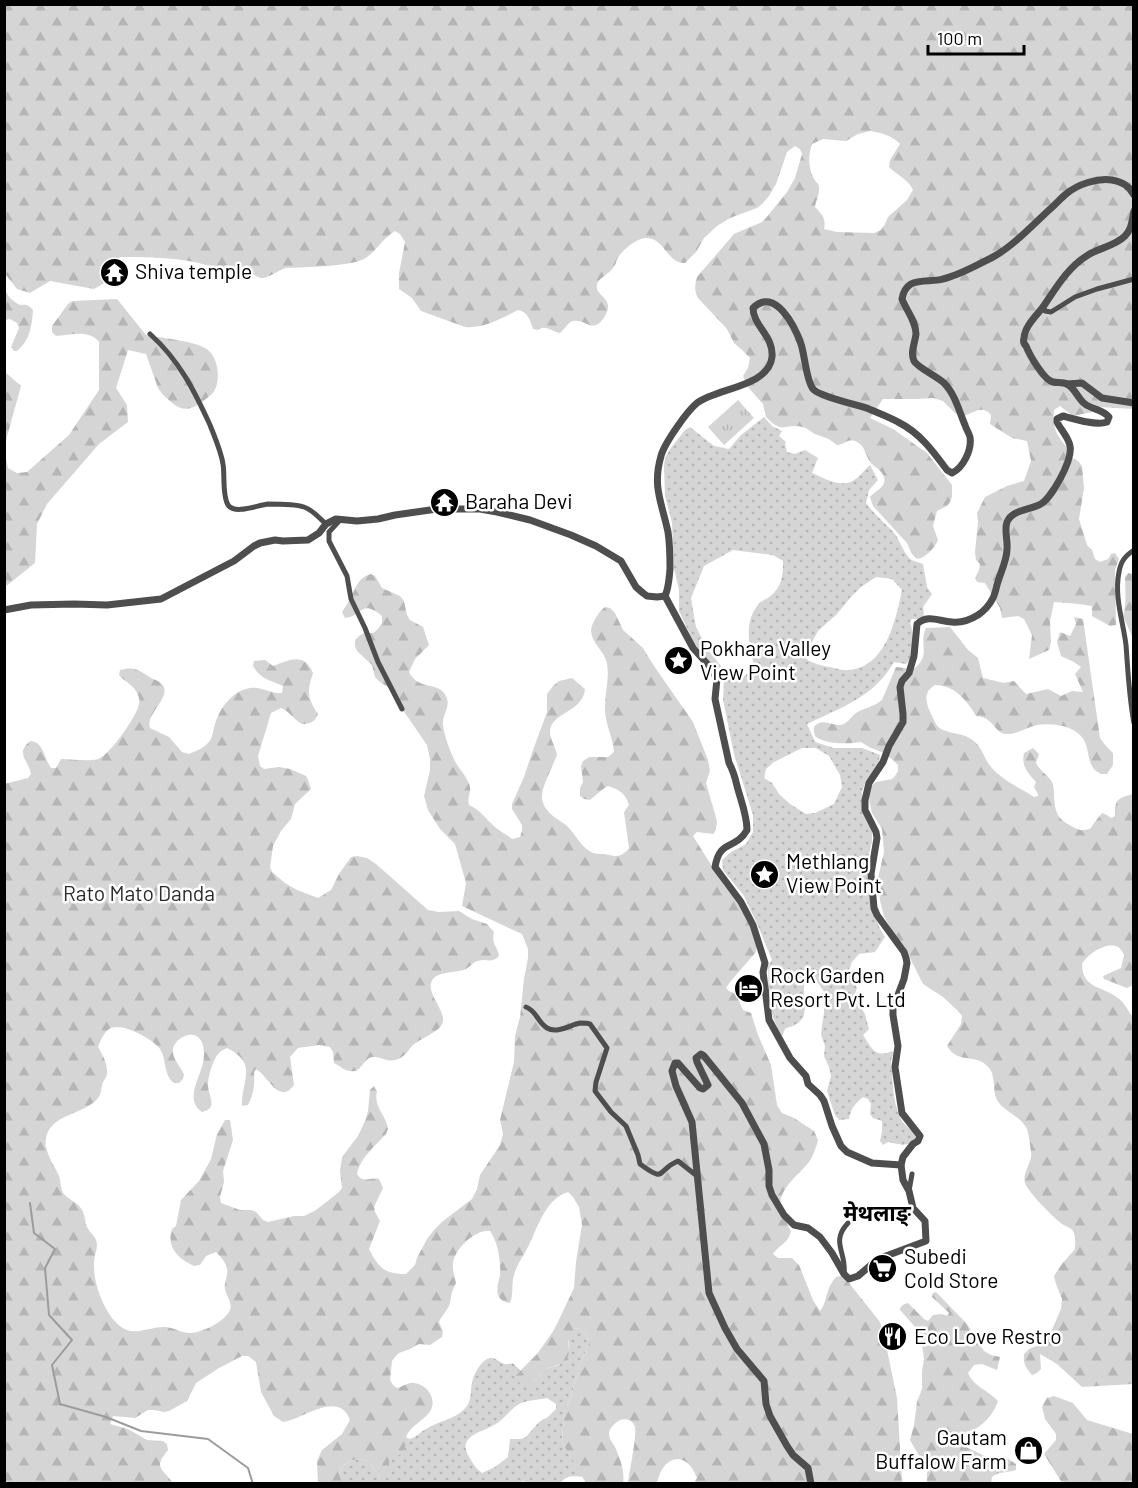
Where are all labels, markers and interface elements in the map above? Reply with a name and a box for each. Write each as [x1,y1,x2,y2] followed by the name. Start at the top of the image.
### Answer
[928,18,1024,56] scale bar
[937,27,982,49] text: 100 m
[98,256,130,288] temple icon: Shiva temple
[135,258,252,283] place label: Shiva temple
[428,486,460,518] temple icon: Baraha Devi
[465,488,573,513] place label: Baraha Devi
[700,635,831,684] place label: Pokhara Valley View Point
[663,645,695,677] place icon: Pokhara Valley View Point
[786,848,882,897] place label: Methlang View Point
[749,858,781,890] place icon: Methlang View Point
[63,880,215,905] park label: Rato Mato Danda
[770,962,906,1011] place label: Rock Garden Resort Pvt. Ltd
[733,972,765,1004] hotel icon: Rock Garden Resort Pvt. Ltd
[843,1199,912,1227] district label: मेथलाङ्
[904,1243,998,1292] place label: Subedi Cold Store
[867,1253,899,1285] supermarket icon: Subedi Cold Store
[877,1321,909,1353] restaurant icon: Eco Love Restro
[914,1323,1062,1348] place label: Eco Love Restro
[875,1424,1007,1473] place label: Gautam Buffalow Farm
[1012,1434,1044,1466] shop icon: Gautam Buffalow Farm

